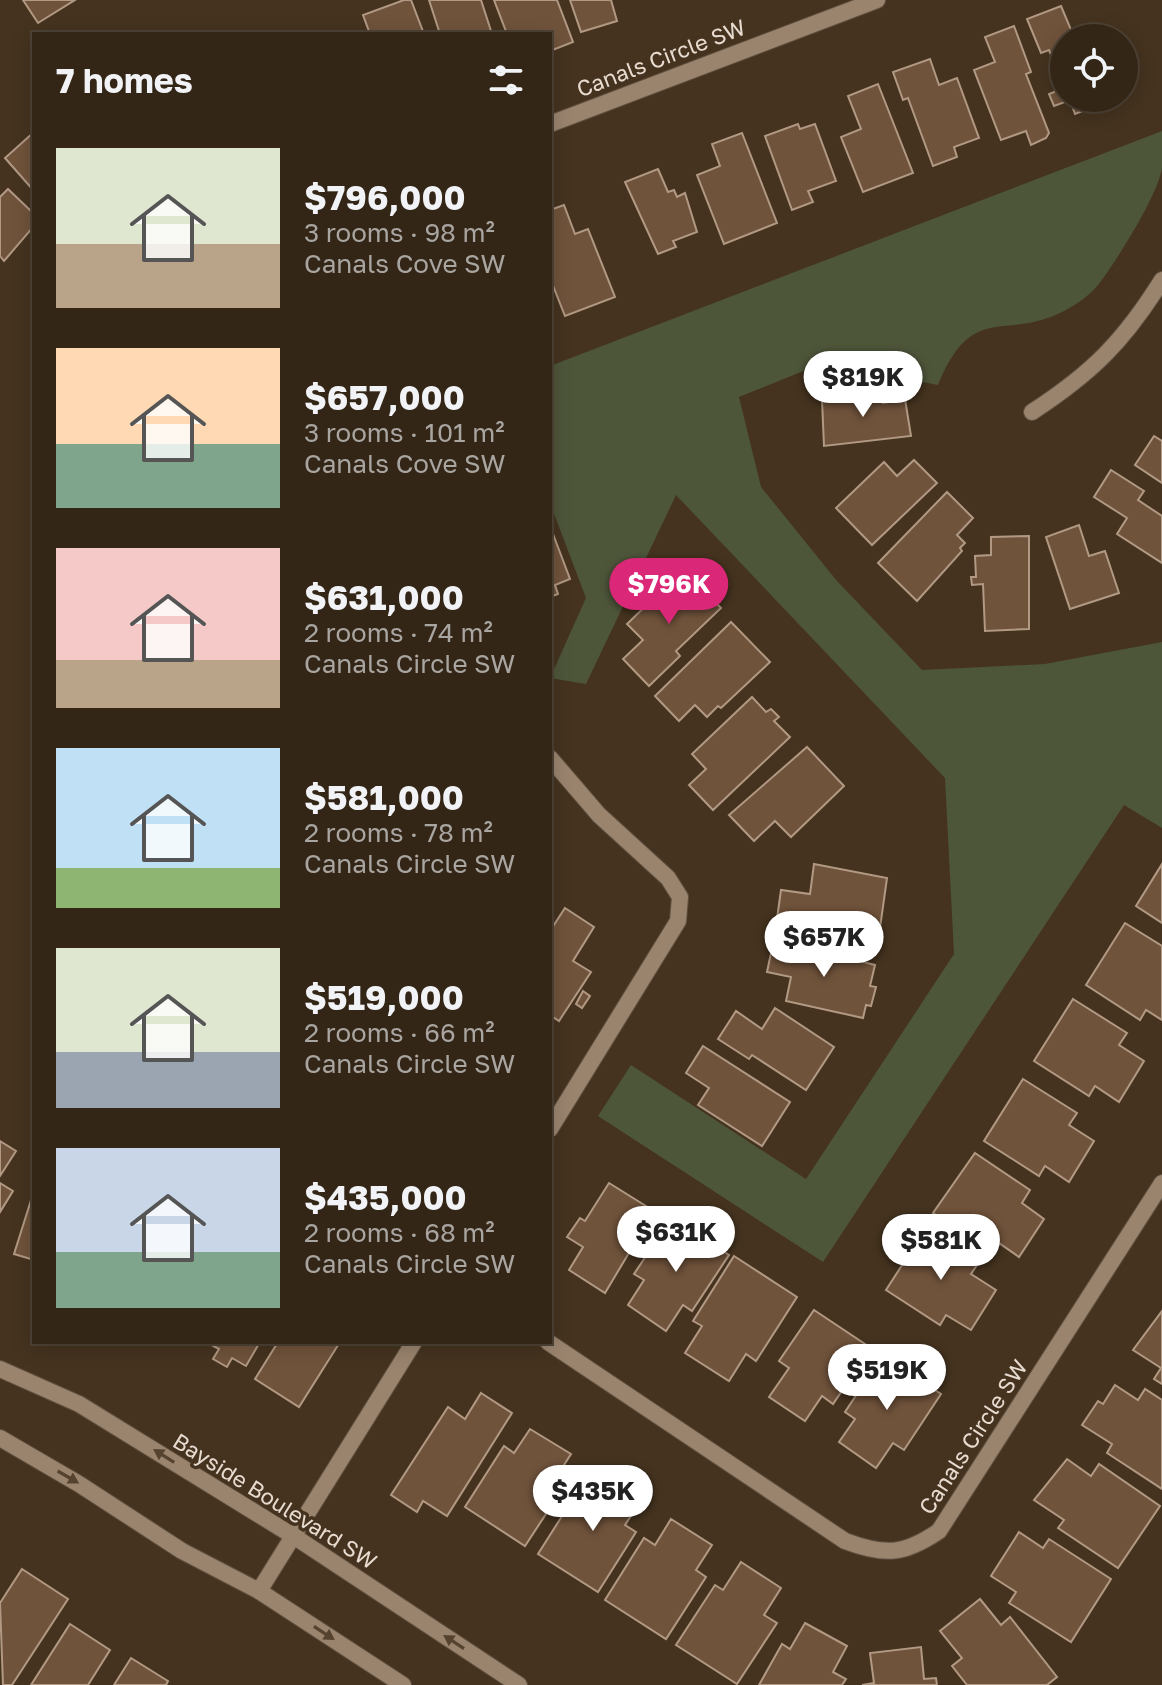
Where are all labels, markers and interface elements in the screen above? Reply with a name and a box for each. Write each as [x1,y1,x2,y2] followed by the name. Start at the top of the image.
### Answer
[573,13,749,102] street label: Canals Circle SW
[1050,24,1138,112] map controls
[1050,24,1138,112] button: locate
[484,58,528,102] icon: filters
[56,60,193,100] text: 7 homes
[304,177,466,217] text: $796,000
[120,180,216,276] icon: home
[304,217,495,248] text: 3 rooms · 98 m²
[304,248,505,279] text: Canals Cove SW
[807,351,919,419] pin: $819K
[822,361,904,392] text: $819K
[304,377,465,417] text: $657,000
[120,380,216,476] icon: home
[304,417,505,448] text: 3 rooms · 101 m²
[304,448,505,479] text: Canals Cove SW
[613,558,725,626] pin: $796K
[627,568,711,599] text: $796K
[304,577,464,617] text: $631,000
[120,580,216,676] icon: home
[304,617,493,648] text: 2 rooms · 74 m²
[304,648,515,679] text: Canals Circle SW
[304,777,464,817] text: $581,000
[120,780,216,876] icon: home
[304,817,493,848] text: 2 rooms · 78 m²
[304,848,515,879] text: Canals Circle SW
[768,911,880,979] pin: $657K
[783,921,865,952] text: $657K
[304,977,464,1017] text: $519,000
[120,980,216,1076] icon: home
[304,1017,495,1048] text: 2 rooms · 66 m²
[304,1048,515,1079] text: Canals Circle SW
[304,1177,467,1217] text: $435,000
[120,1180,216,1276] icon: home
[620,1206,732,1274] pin: $631K
[885,1214,997,1282] pin: $581K
[635,1216,717,1247] text: $631K
[304,1217,495,1248] text: 2 rooms · 68 m²
[900,1224,982,1255] text: $581K
[304,1248,515,1279] text: Canals Circle SW
[831,1344,943,1412] pin: $519K
[846,1354,928,1385] text: $519K
[913,1354,1033,1519] street label: Canals Circle SW
[168,1427,382,1574] street label: Bayside Boulevard SW
[153,1450,175,1464] one-way arrow
[537,1465,649,1533] pin: $435K
[57,1470,79,1484] one-way arrow
[551,1475,635,1506] text: $435K
[314,1626,335,1641] one-way arrow
[443,1635,464,1650] one-way arrow

